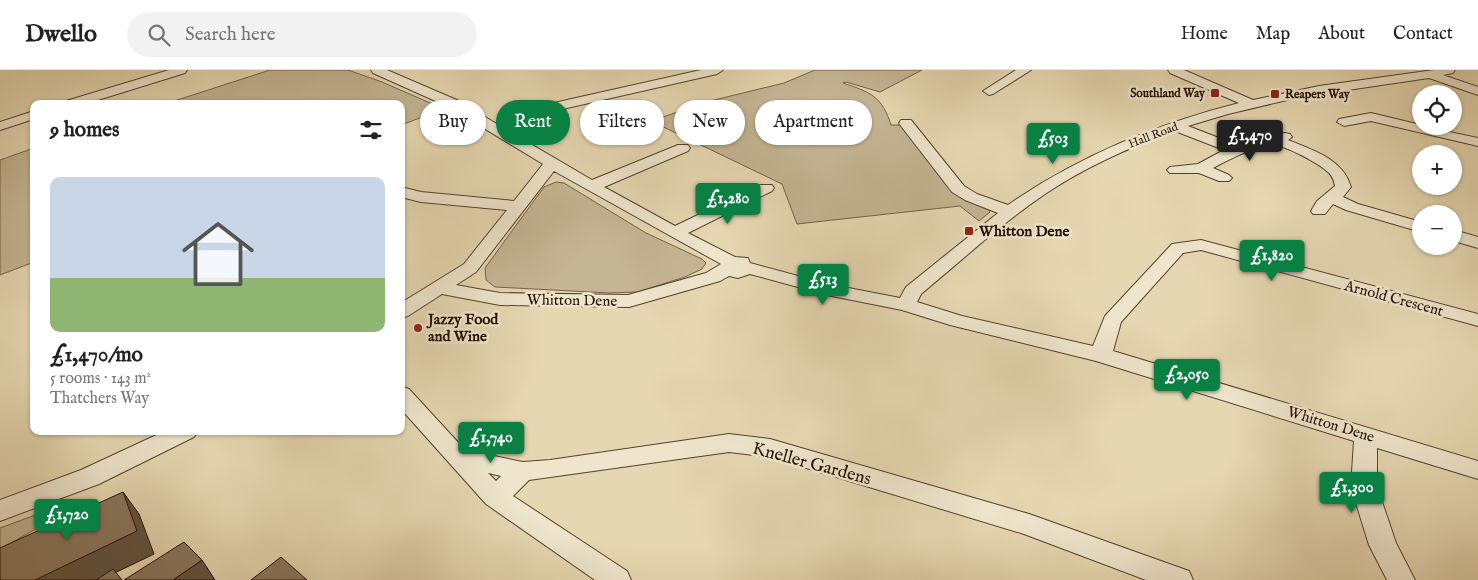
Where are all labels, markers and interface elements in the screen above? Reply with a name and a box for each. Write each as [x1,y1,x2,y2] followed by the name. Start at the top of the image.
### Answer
[127,12,477,57] search box
[25,19,97,50] text: Dwello
[145,21,173,49] icon: search
[185,23,275,47] text: Search here
[1181,23,1228,46] text: Home
[1256,23,1290,46] text: Map
[1318,23,1365,46] text: About
[1393,23,1453,46] text: Contact
[1412,85,1462,255] map controls
[1412,85,1462,135] button: locate
[1130,86,1206,102] place label: Southland Way
[1209,87,1221,99] marker: Southland Way
[1285,87,1351,103] place label: Reapers Way
[1269,88,1281,100] marker: Reapers Way
[420,100,486,145] chip: Buy
[496,100,570,145] chip: Rent
[580,100,664,145] chip: Filters
[674,100,745,145] chip: New
[755,100,872,145] chip: Apartment
[357,116,385,144] icon: filters
[50,117,119,144] text: 9 homes
[1126,119,1181,152] street label: Hall Road
[1209,119,1291,162] pin: £1,470
[1023,122,1083,165] pin: £503
[1228,126,1272,146] text: £1,470
[1038,129,1068,149] text: £503
[1412,145,1462,195] button: +
[687,182,769,225] pin: £1,280
[707,189,749,209] text: £1,280
[1412,205,1462,255] button: −
[173,209,263,299] icon: home
[978,222,1069,241] place label: Whitton Dene
[963,225,975,237] marker: Whitton Dene
[1231,240,1313,282] pin: £1,820
[1251,246,1293,266] text: £1,820
[793,264,853,306] pin: £513
[809,270,837,290] text: £513
[1341,276,1445,321] street label: Arnold Crescent
[527,290,617,311] street label: Whitton Dene
[426,310,499,346] place label: Jazzy Food and Wine
[412,322,424,334] marker: Jazzy Food and Wine
[50,342,143,369] text: £1,470/mo
[1146,358,1228,401] pin: £2,050
[1165,365,1209,385] text: £2,050
[50,369,151,389] text: 5 rooms · 143 m²
[50,389,149,409] text: Thatchers Way
[1285,402,1377,447] street label: Whitton Dene
[450,422,532,464] pin: £1,740
[469,428,513,448] text: £1,740
[750,438,873,491] street label: Kneller Gardens
[1311,472,1393,514] pin: £1,300
[1331,478,1374,498] text: £1,300
[26,498,108,541] pin: £1,720
[45,505,89,525] text: £1,720

